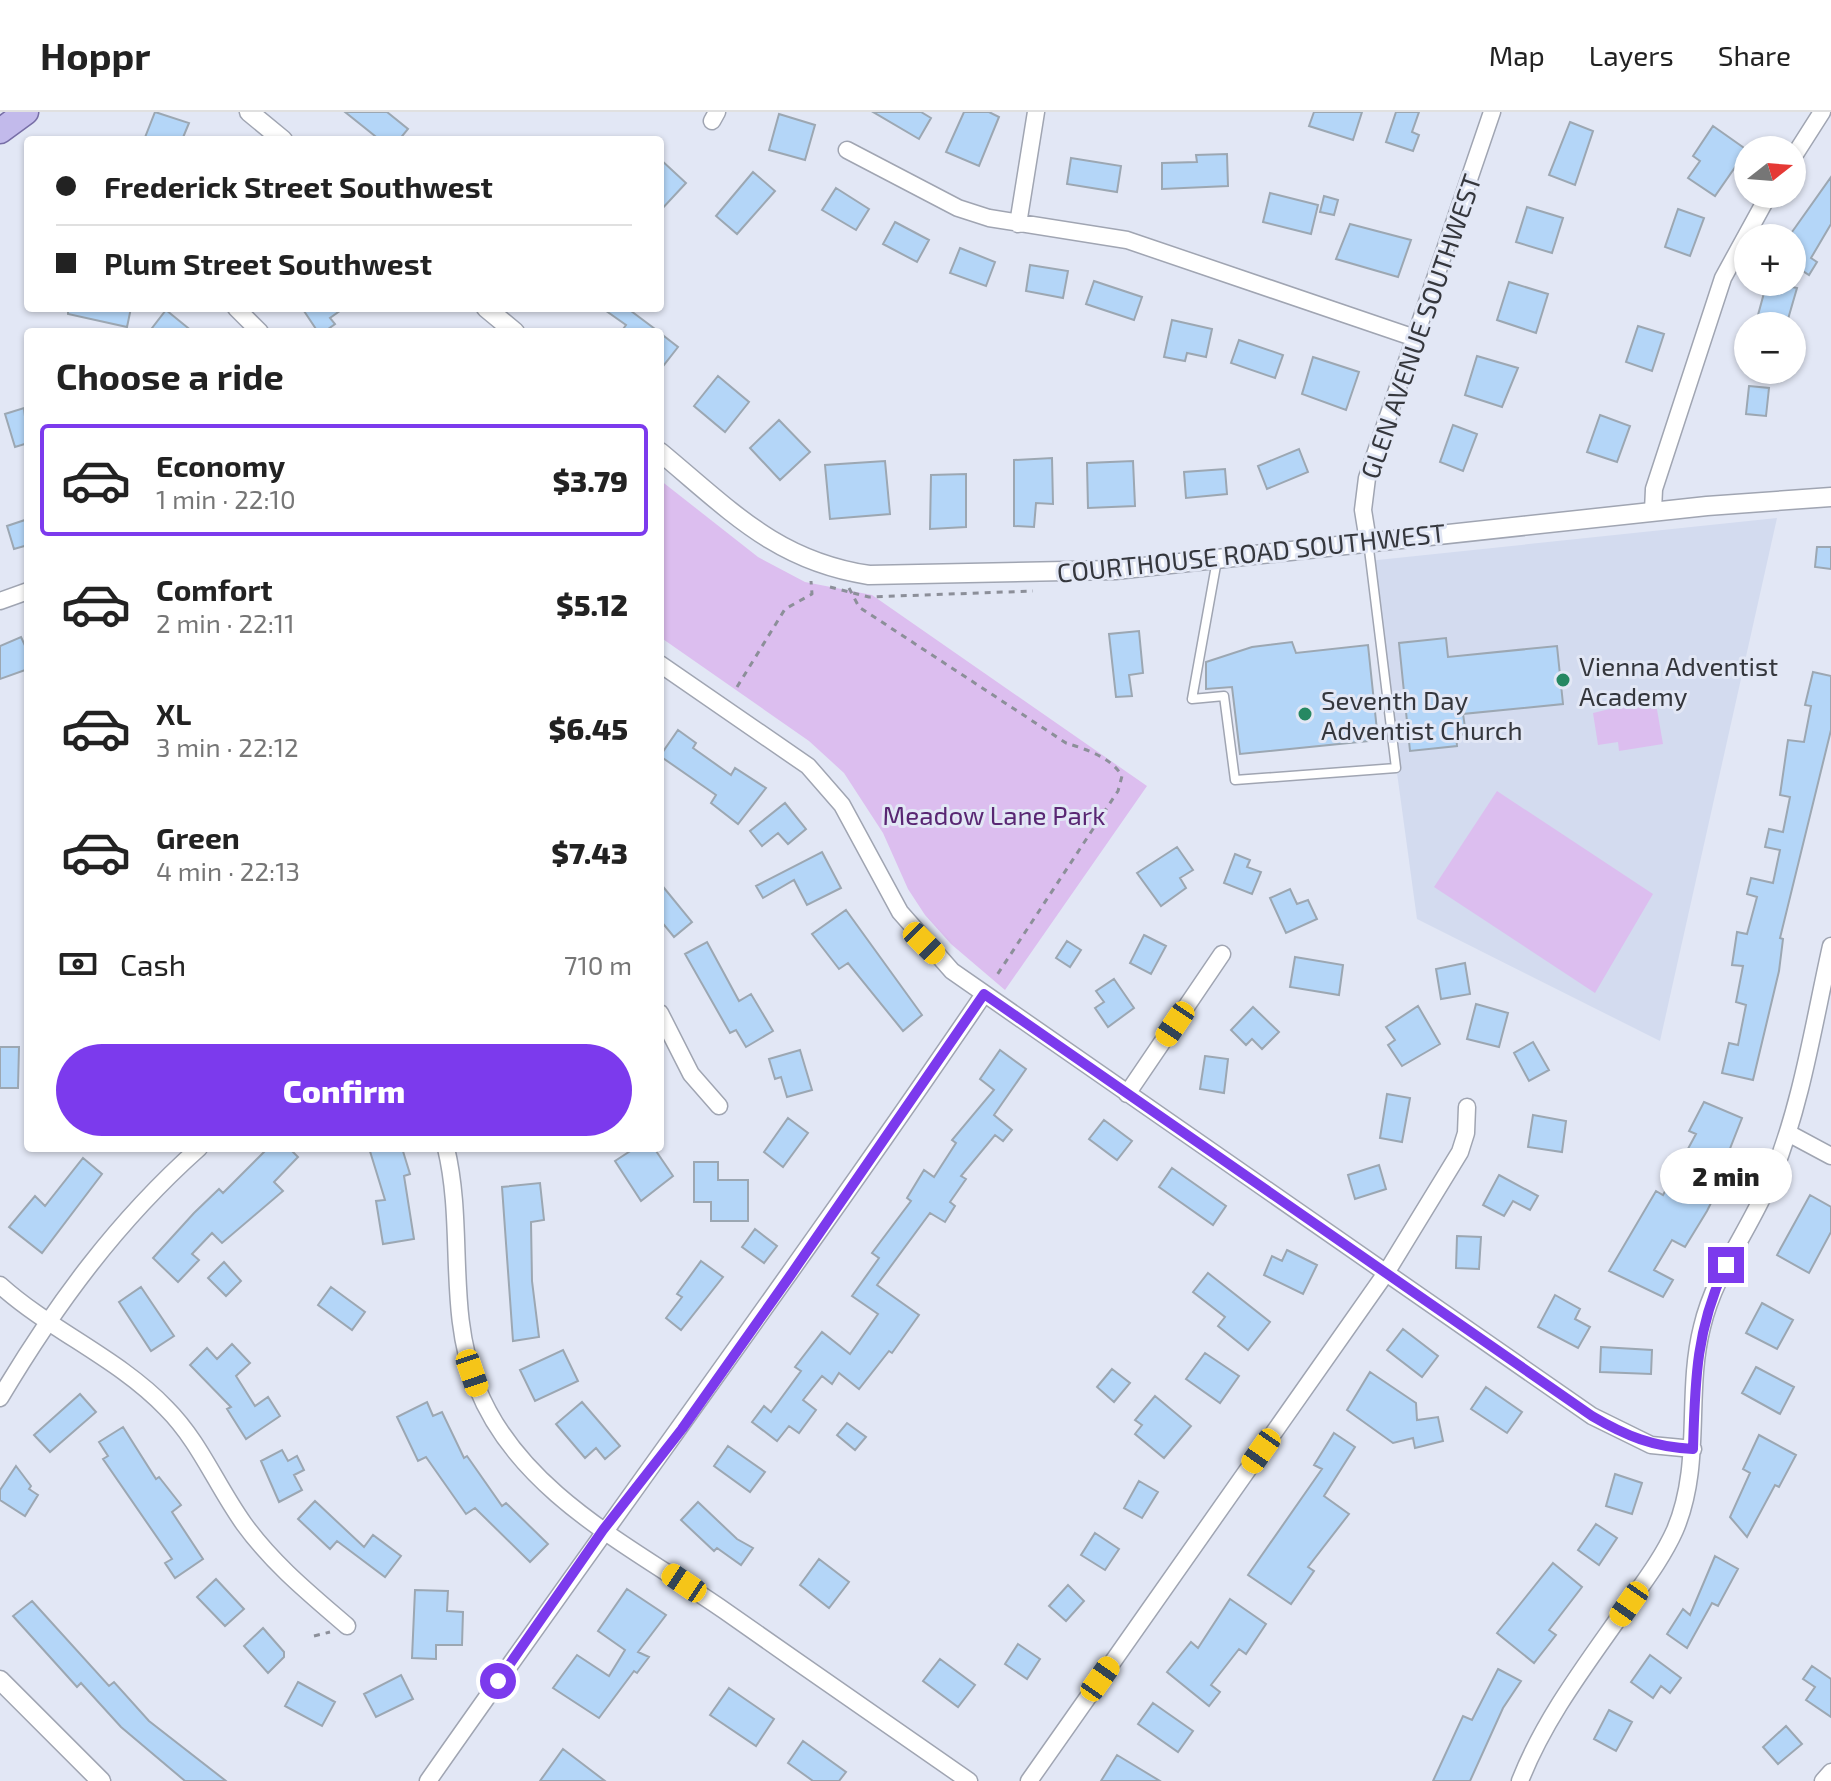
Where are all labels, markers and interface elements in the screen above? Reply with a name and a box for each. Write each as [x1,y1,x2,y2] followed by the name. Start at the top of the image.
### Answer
[40,32,151,78] text: Hoppr
[1489,38,1545,72] text: Map
[1589,38,1674,72] text: Layers
[1718,38,1791,72] text: Share
[1734,136,1806,208] north arrow
[1734,136,1806,384] map controls
[104,168,493,204] text: Frederick Street Southwest
[1353,170,1487,482] street label: GLEN AVENUE SOUTHWEST
[1734,224,1806,296] button: +
[104,245,432,281] text: Plum Street Southwest
[1734,312,1806,384] button: −
[56,354,284,397] text: Choose a ride
[60,444,132,516] icon: car
[156,447,285,483] text: Economy
[552,462,628,498] text: $3.79
[156,483,296,514] text: 1 min · 22:10
[1055,516,1447,588] street label: COURTHOUSE ROAD SOUTHWEST
[60,568,132,640] icon: car
[156,571,273,607] text: Comfort
[556,586,628,622] text: $5.12
[156,607,295,638] text: 2 min · 22:11
[1579,650,1778,711] place label: Vienna Adventist Academy
[1554,671,1572,689] marker: Vienna Adventist Academy
[1321,684,1523,745] place label: Seventh Day Adventist Church
[60,692,132,764] icon: car
[156,695,191,731] text: XL
[1296,705,1314,723] marker: Seventh Day Adventist Church
[549,710,628,746] text: $6.45
[156,731,299,762] text: 3 min · 22:12
[882,799,1106,830] park label: Meadow Lane Park
[60,816,132,888] icon: car
[156,819,240,855] text: Green
[551,834,628,870] text: $7.43
[156,855,300,886] text: 4 min · 22:13
[899,918,949,968] car
[56,942,100,986] icon: cash
[120,946,186,982] text: Cash
[564,949,632,980] text: 710 m
[1152,997,1198,1051] car
[56,1044,632,1136] button: Confirm
[1660,1149,1792,1205] callout: 2 min
[1692,1160,1760,1191] text: 2 min
[1708,1247,1744,1283] route end
[453,1346,491,1400] car
[1237,1424,1285,1478] car
[657,1560,711,1606] car
[1605,1577,1653,1631] car
[1076,1652,1124,1706] car
[480,1663,516,1699] route start

